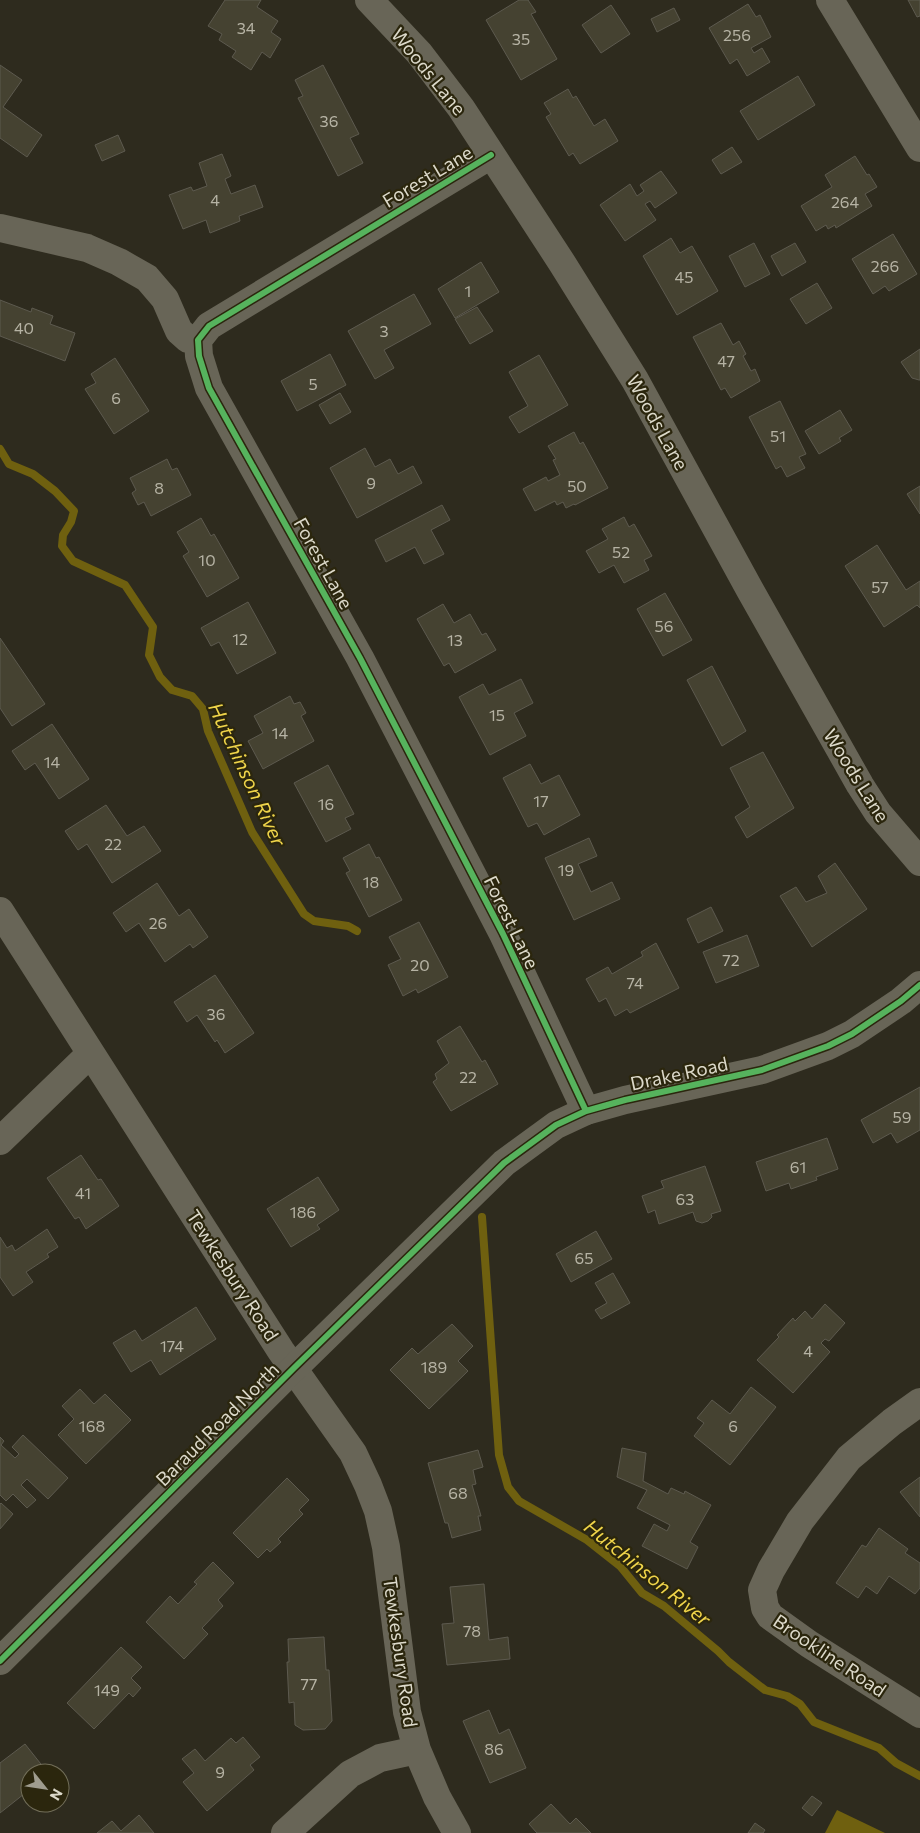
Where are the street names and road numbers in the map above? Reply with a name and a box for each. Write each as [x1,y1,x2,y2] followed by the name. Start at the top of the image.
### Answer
[387,23,471,119] street label: Woods Lane
[378,140,476,212] street label: Forest Lane
[622,370,694,474] street label: Woods Lane
[289,513,359,613] street label: Forest Lane
[819,724,895,826] street label: Woods Lane
[480,872,544,972] street label: Forest Lane
[628,1051,730,1095] street label: Drake Road
[182,1205,284,1345] street label: Tewkesbury Road
[151,1358,283,1490] street label: Baraud Road North
[379,1575,423,1729] street label: Tewkesbury Road
[769,1609,891,1701] street label: Brookline Road

